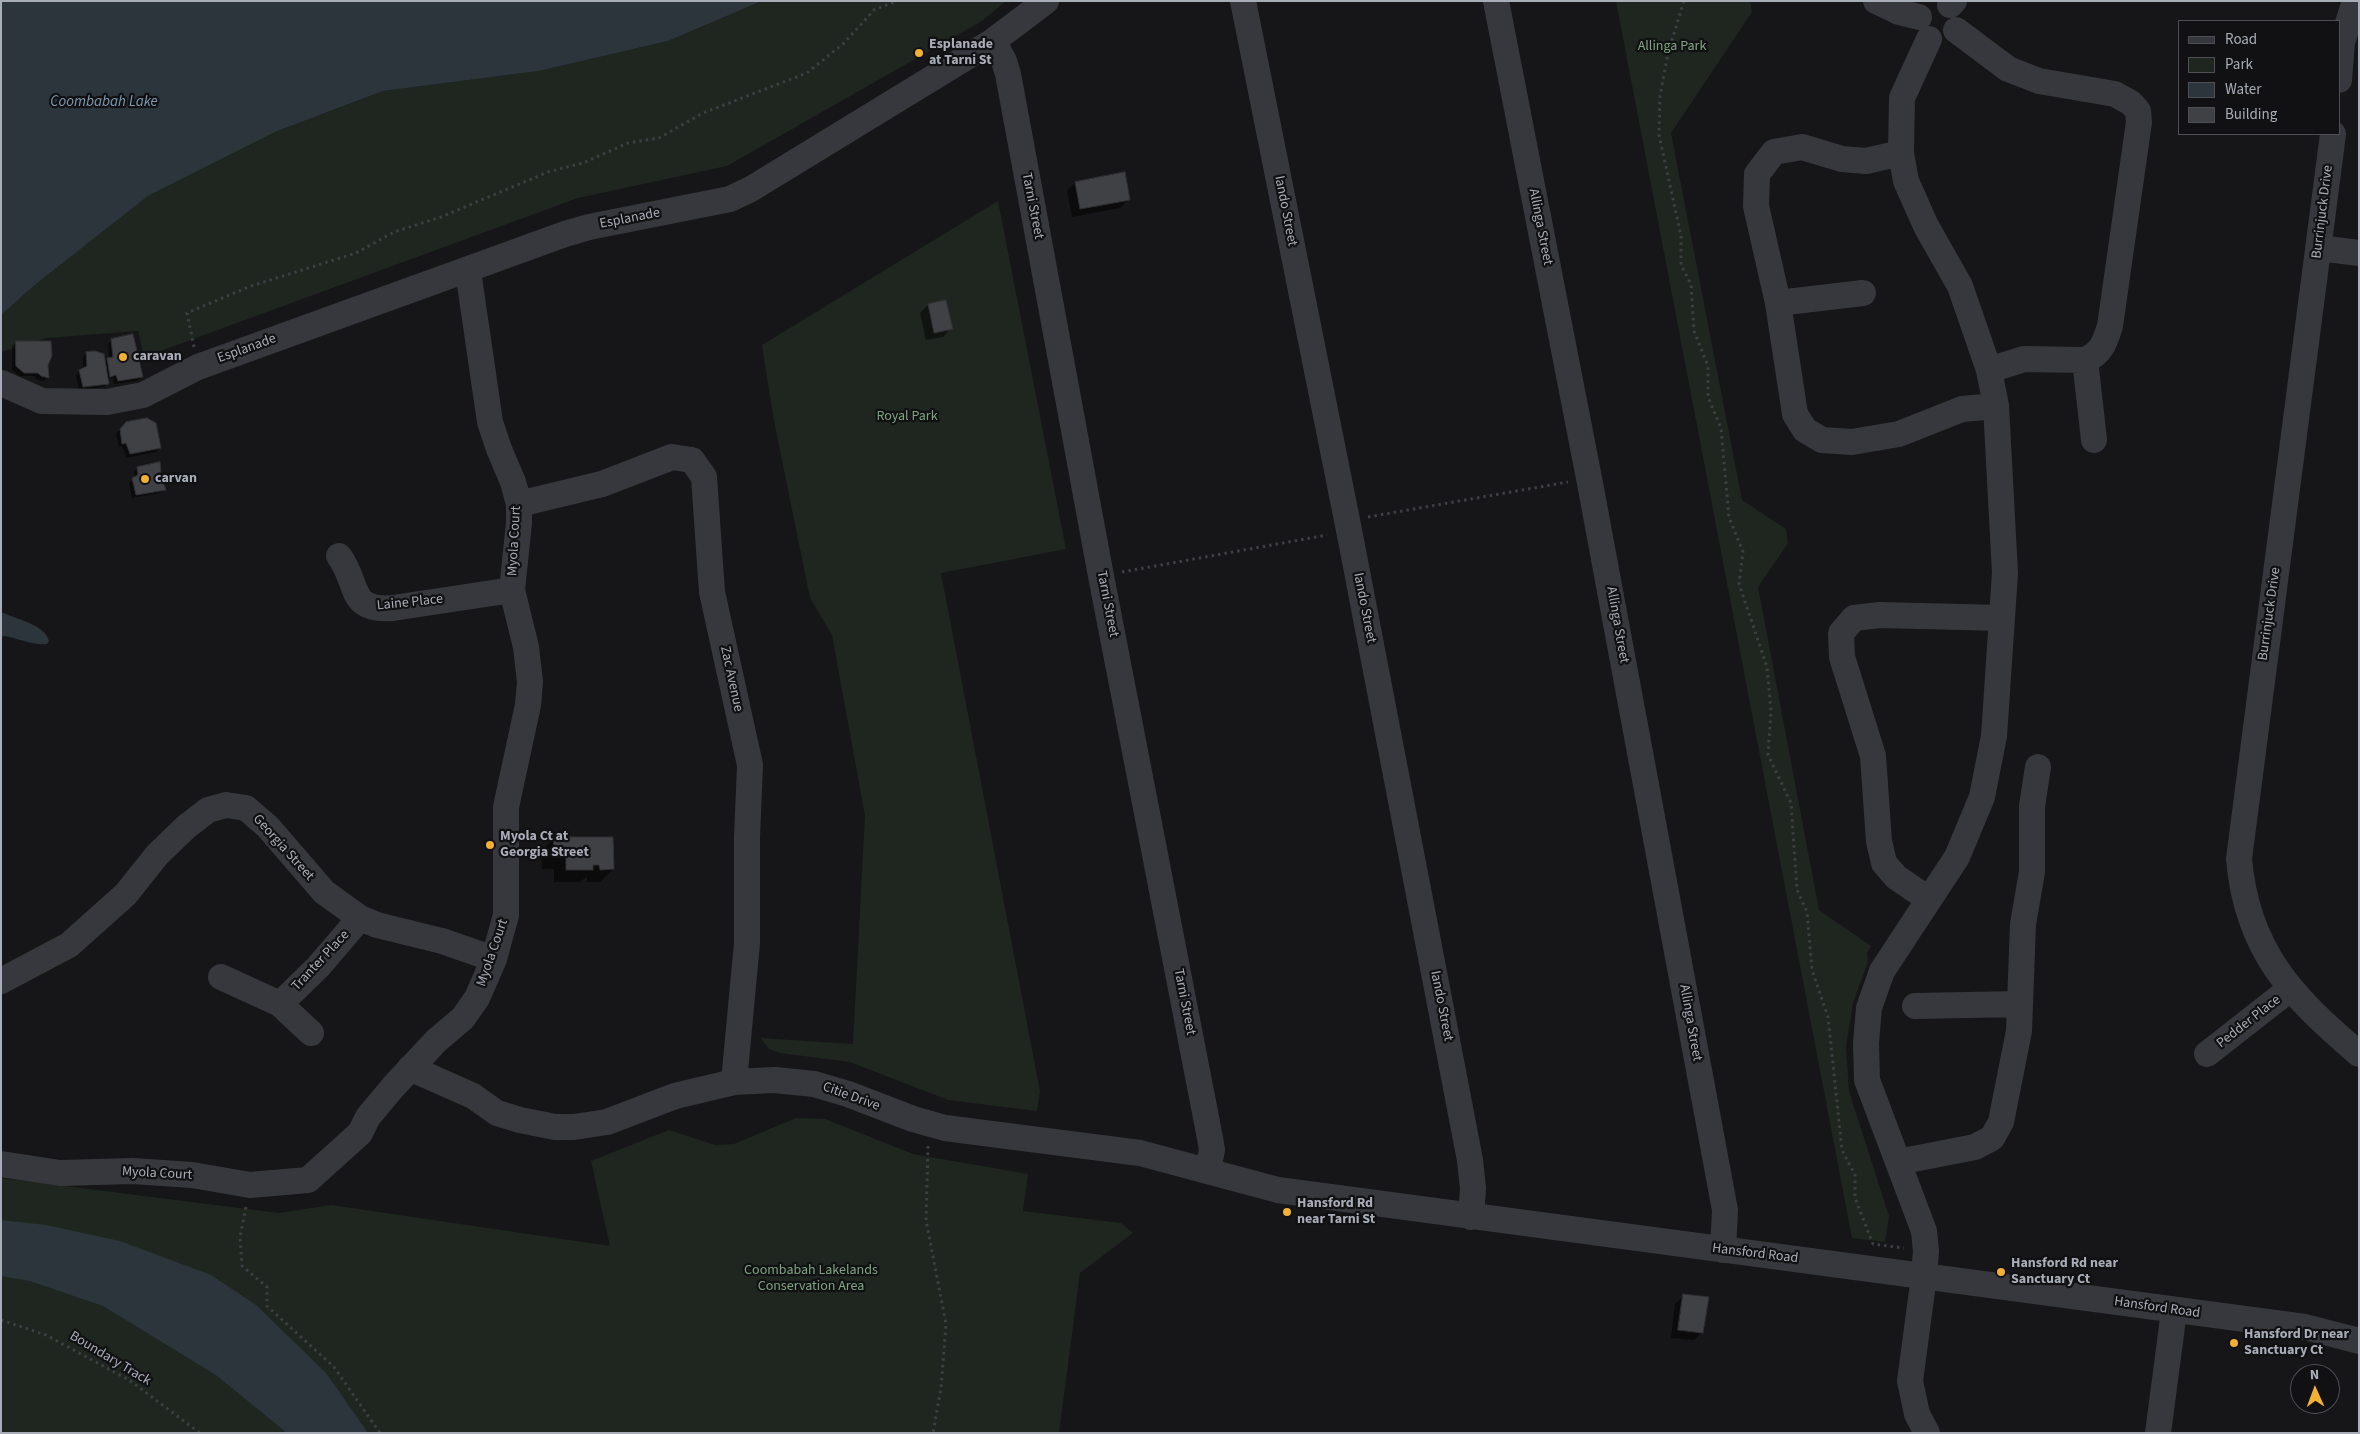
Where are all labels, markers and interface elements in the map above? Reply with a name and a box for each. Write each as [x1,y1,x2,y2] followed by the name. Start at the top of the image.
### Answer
[2178,20,2340,135] legend
[2225,29,2257,50] text: Road
[929,37,993,70] place label: Esplanade at Tarni St
[1638,39,1706,55] park label: Allinga Park
[913,47,925,59] marker: Esplanade at Tarni St
[2225,54,2253,75] text: Park
[2225,79,2261,100] text: Water
[50,94,158,112] water label: Coombabah Lake
[2225,104,2277,125] text: Building
[2309,164,2337,260] street label: Burrinjuck Drive
[1017,171,1047,241] street label: Tarni Street
[1270,174,1300,248] street label: Iando Street
[1524,187,1556,267] street label: Allinga Street
[598,205,662,233] street label: Esplanade
[215,331,279,367] street label: Esplanade
[133,349,182,365] place label: caravan
[117,351,129,363] marker: caravan
[876,409,938,425] park label: Royal Park
[155,471,197,487] place label: carvan
[139,473,151,485] marker: carvan
[505,505,525,577] street label: Myola Court
[2255,566,2285,662] street label: Burrinjuck Drive
[1092,569,1122,639] street label: Tarni Street
[1349,571,1379,645] street label: Iando Street
[1602,585,1632,665] street label: Allinga Street
[376,591,444,615] street label: Laine Place
[716,645,746,713] street label: Zac Avenue
[249,811,317,885] street label: Georgia Street
[500,829,589,862] place label: Myola Ct at Georgia Street
[484,839,496,851] marker: Myola Ct at Georgia Street
[474,917,512,989] street label: Myola Court
[289,927,353,995] street label: Tranter Place
[1169,967,1199,1037] street label: Tarni Street
[1426,969,1456,1043] street label: Iando Street
[1675,983,1705,1063] street label: Allinga Street
[2214,992,2284,1052] street label: Pedder Place
[820,1079,882,1115] street label: Citie Drive
[121,1164,193,1184] street label: Myola Court
[1297,1196,1375,1228] place label: Hansford Rd near Tarni St
[1281,1206,1293,1218] marker: Hansford Rd near Tarni St
[1711,1240,1799,1268] street label: Hansford Road
[2011,1256,2118,1288] place label: Hansford Rd near Sanctuary Ct
[744,1263,878,1295] park label: Coombabah Lakelands Conservation Area
[1995,1266,2007,1278] marker: Hansford Rd near Sanctuary Ct
[2113,1294,2201,1322] street label: Hansford Road
[2244,1327,2349,1360] place label: Hansford Dr near Sanctuary Ct
[66,1328,154,1390] street label: Boundary Track
[2228,1337,2240,1349] marker: Hansford Dr near Sanctuary Ct
[2290,1364,2340,1414] north arrow
[2310,1365,2320,1385] text: N

